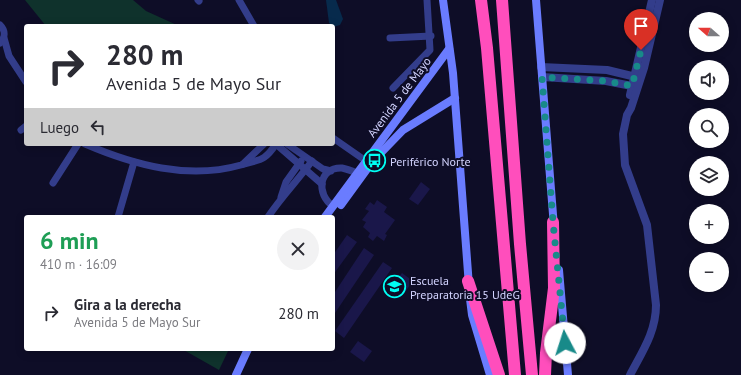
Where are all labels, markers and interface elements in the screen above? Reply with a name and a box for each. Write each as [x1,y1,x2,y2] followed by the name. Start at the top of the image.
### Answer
[624,9,658,50] pin
[689,12,729,52] north arrow
[689,12,729,292] map controls
[630,15,652,37] icon: arrive
[106,36,183,73] text: 280 m
[40,40,92,92] icon: right
[364,54,434,140] street label: Avenida 5 de Mayo
[689,60,729,100] button: sound
[106,72,281,95] text: Avenida 5 de Mayo Sur
[689,108,729,148] button: search
[87,116,109,138] icon: left
[40,118,79,137] text: Luego
[362,148,388,174] bus stop icon: Periférico Norte
[390,154,471,169] place label: Periférico Norte
[689,156,729,196] button: layers
[689,204,729,244] button: +
[40,225,99,256] text: 6 min
[277,228,319,270] button: close
[689,252,729,292] button: −
[40,256,117,273] text: 410 m · 16:09
[410,273,520,302] place label: Escuela Preparatoria 15 UdeG
[381,274,407,300] school or university icon: Escuela Preparatoria 15 UdeG
[74,295,181,314] text: Gira a la derecha
[40,302,62,324] icon: right
[278,304,319,323] text: 280 m
[74,314,200,331] text: Avenida 5 de Mayo Sur
[544,322,586,364] position arrow

